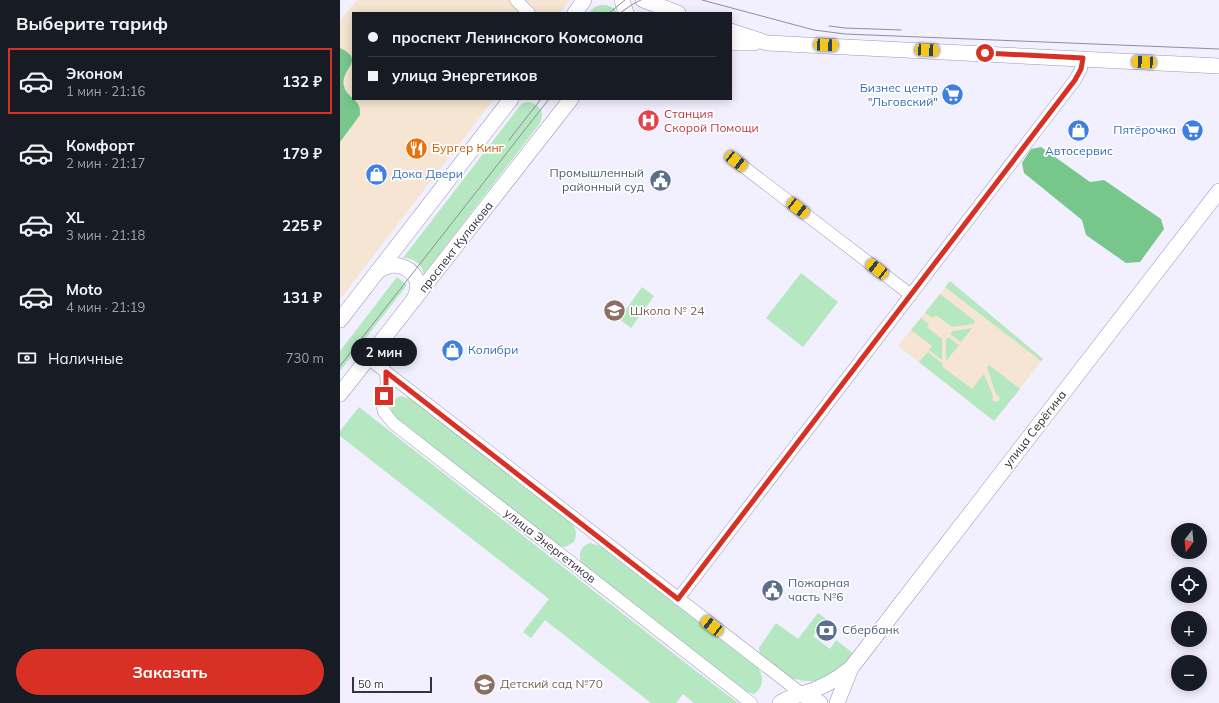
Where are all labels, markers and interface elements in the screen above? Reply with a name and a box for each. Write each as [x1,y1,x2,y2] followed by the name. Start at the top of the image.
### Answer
[16,12,168,35] text: Выберите тариф
[392,28,643,47] text: проспект Ленинского Комсомола
[814,39,838,51] car
[915,43,939,57] car
[976,44,994,62] route start
[1132,55,1156,69] car
[18,63,54,99] icon: car
[66,64,123,83] text: Эконом
[392,66,537,85] text: улица Энергетиков
[282,72,322,91] text: 132 ₽
[860,80,938,109] place label: Бизнес центр "Льговский"
[940,82,966,108] supermarket icon: Бизнес центр "Льговский"
[66,83,145,99] text: 1 мин · 21:16
[664,106,759,135] place label: Станция Скорой Помощи
[636,108,662,134] hospital icon: Станция Скорой Помощи
[1066,117,1092,143] shop icon: Автосервис
[1179,117,1205,143] supermarket icon: Пятёрочка
[1113,122,1176,137] place label: Пятёрочка
[18,135,54,171] icon: car
[404,135,430,161] restaurant icon: Бургер Кинг
[66,136,135,155] text: Комфорт
[432,140,505,155] place label: Бургер Кинг
[1045,143,1113,158] place label: Автосервис
[282,144,322,163] text: 179 ₽
[723,149,749,173] car
[66,155,145,171] text: 2 мин · 21:17
[364,161,390,187] shop icon: Дока Двери
[550,165,644,194] place label: Промышленный районный суд
[392,166,463,181] place label: Дока Двери
[647,167,673,193] public building icon: Промышленный районный суд
[785,196,811,220] car
[415,198,496,295] street label: проспект Кулакова
[18,207,54,243] icon: car
[66,208,84,227] text: XL
[282,216,322,235] text: 225 ₽
[66,227,145,243] text: 3 мин · 21:18
[864,257,890,281] car
[18,279,54,315] icon: car
[66,280,102,299] text: Moto
[282,288,322,307] text: 131 ₽
[601,298,627,324] school or university icon: Школа № 24
[66,299,145,315] text: 4 мин · 21:19
[630,303,704,318] place label: Школа № 24
[440,337,466,363] shop icon: Колибри
[351,338,417,366] callout: 2 мин
[468,342,518,357] place label: Колибри
[366,344,402,360] text: 2 мин
[16,347,38,369] icon: cash
[48,349,123,368] text: Наличные
[286,350,324,366] text: 730 m
[375,387,393,405] route end
[1000,387,1069,470] street label: улица Серёгина
[501,505,599,586] street label: улица Энергетиков
[1171,523,1207,559] north arrow
[1171,523,1207,691] map controls
[1171,567,1207,603] button: locate
[788,575,850,604] place label: Пожарная часть №6
[759,577,785,603] public building icon: Пожарная часть №6
[1171,611,1207,647] button: +
[699,614,725,638] car
[814,617,840,643] bank icon: Сбербанк
[842,622,900,637] place label: Сбербанк
[16,649,324,695] button: Заказать
[1171,655,1207,691] button: −
[471,671,497,697] school or university icon: Детский сад №70
[352,675,432,694] scale bar
[500,676,603,691] place label: Детский сад №70
[358,677,384,691] text: 50 m

